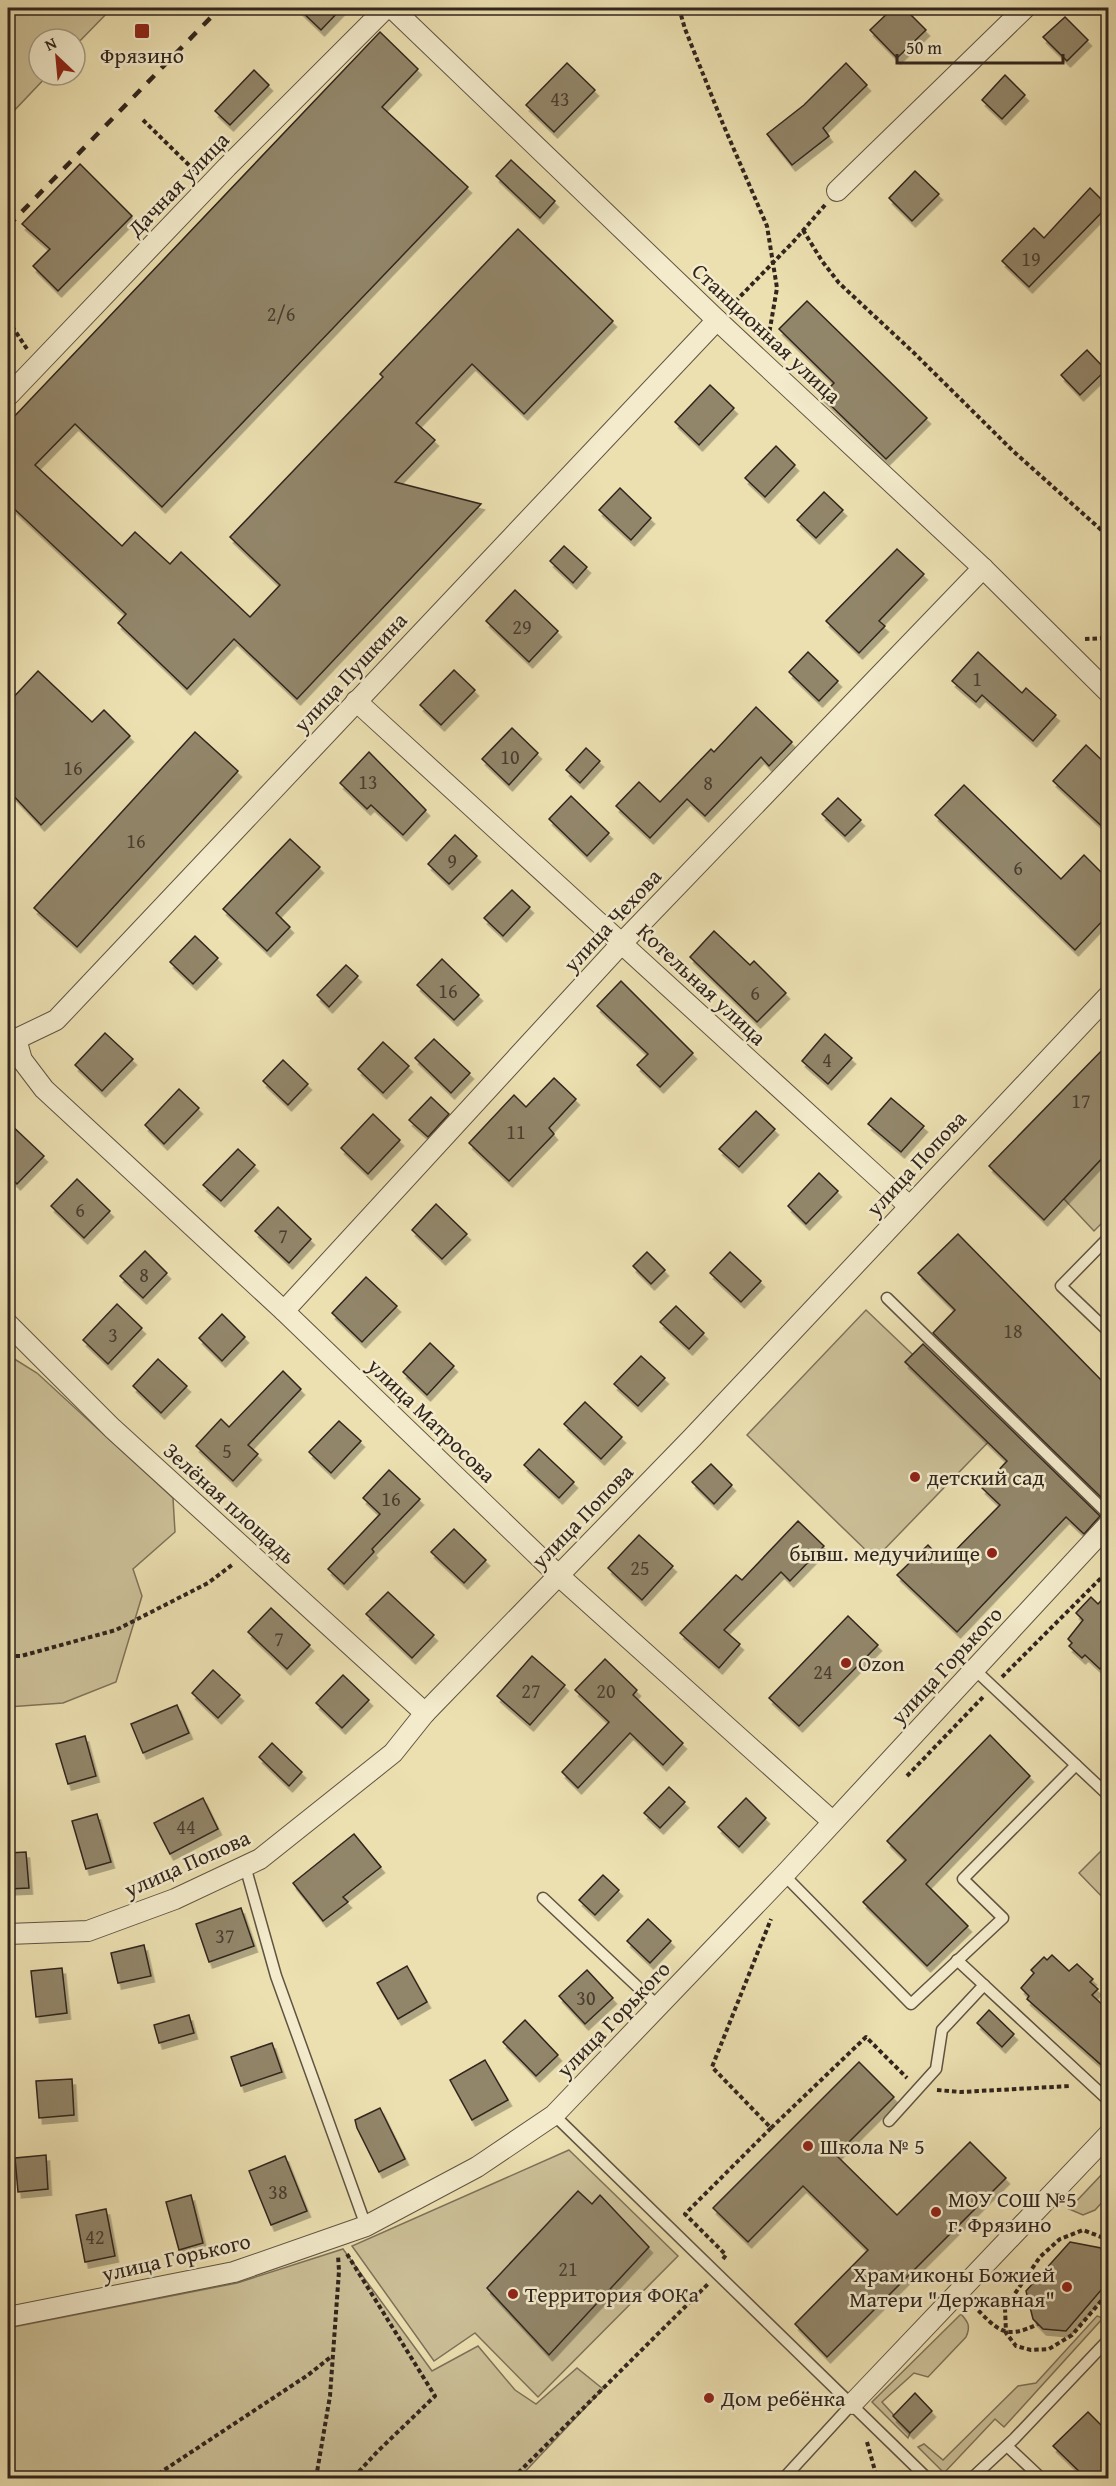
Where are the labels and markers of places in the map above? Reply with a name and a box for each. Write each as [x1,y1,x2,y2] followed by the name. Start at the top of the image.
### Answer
[133,22,151,40] marker: Фрязино
[100,39,184,71] place label: Фрязино
[927,1461,1044,1493] place label: детский сад
[908,1470,922,1484] marker: детский сад
[789,1537,980,1569] place label: бывш. медучилище
[985,1546,999,1560] marker: бывш. медучилище
[858,1647,905,1679] place label: Ozon
[839,1656,853,1670] marker: Ozon
[820,2130,925,2162] place label: Школа № 5
[801,2139,815,2153] marker: Школа № 5
[948,2183,1077,2240] place label: МОУ СОШ №5 г. Фрязино
[929,2205,943,2219] marker: МОУ СОШ №5 г. Фрязино
[849,2258,1055,2315] place label: Храм иконы Божией Матери "Державная"
[525,2278,699,2310] place label: Территория ФОКа
[1060,2280,1074,2294] marker: Храм иконы Божией Матери "Державная"
[506,2287,520,2301] marker: Территория ФОКа
[720,2382,846,2414] place label: Дом ребёнка
[702,2391,716,2405] marker: Дом ребёнка

